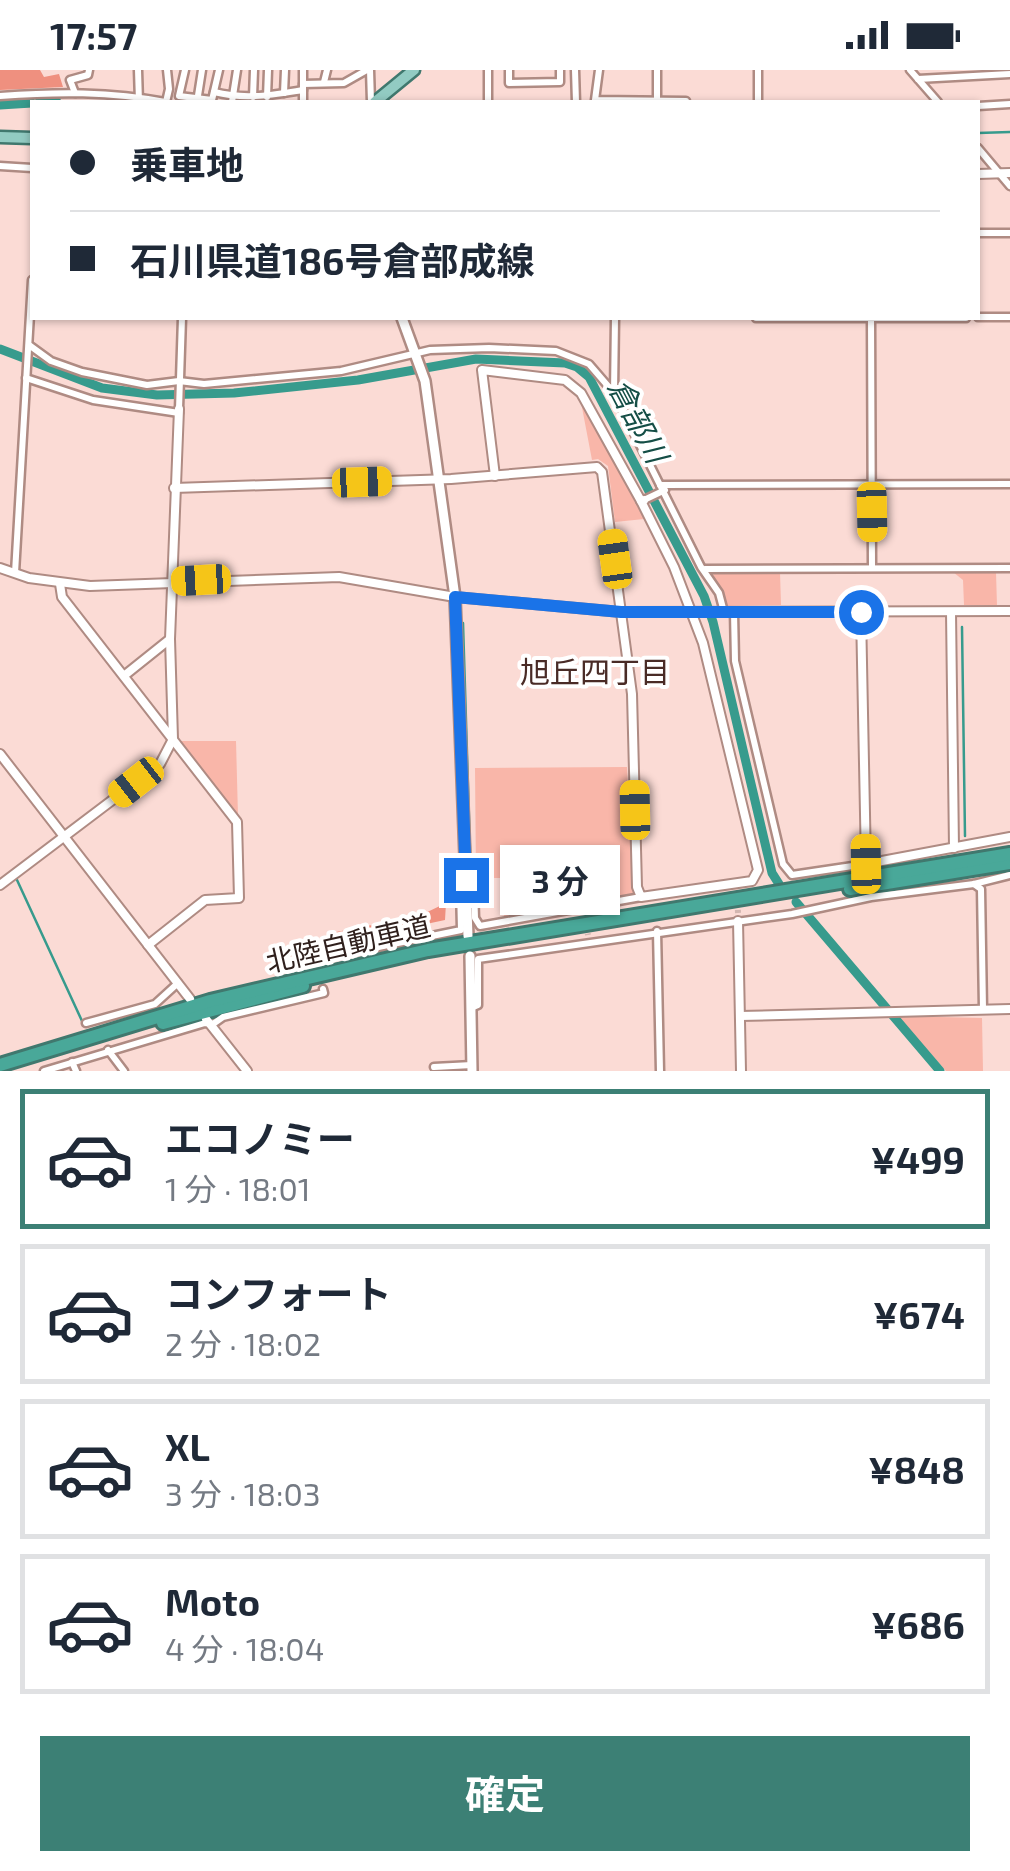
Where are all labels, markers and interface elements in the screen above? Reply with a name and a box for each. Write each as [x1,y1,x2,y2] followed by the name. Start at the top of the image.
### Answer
[50,12,137,58] text: 17:57
[130,141,244,187] text: 乗車地
[130,237,535,283] text: 石川県道186号倉部成線
[602,372,677,471] water label: 倉部川
[331,466,393,498] car
[856,482,888,542] car
[596,527,634,591] car
[170,563,232,597] car
[839,590,884,635] route start
[520,653,670,689] district label: 旭丘四丁目
[103,752,169,812] car
[619,780,651,840] car
[850,834,882,894] car
[501,845,621,915] callout: 3 分
[444,858,489,903] route end
[531,861,589,899] text: 3 分
[262,908,434,978] street label: 北陸自動車道
[45,1114,135,1204] icon: car
[165,1115,355,1161] text: エコノミー
[871,1136,965,1182] text: ¥499
[165,1169,310,1207] text: 1 分 · 18:01
[45,1269,135,1359] icon: car
[165,1270,392,1316] text: コンフォート
[873,1291,965,1337] text: ¥674
[165,1324,321,1362] text: 2 分 · 18:02
[165,1423,210,1469] text: XL
[45,1424,135,1514] icon: car
[868,1446,965,1492] text: ¥848
[165,1474,321,1512] text: 3 分 · 18:03
[165,1578,260,1624] text: Moto
[45,1579,135,1669] icon: car
[871,1601,965,1647] text: ¥686
[165,1629,324,1667] text: 4 分 · 18:04
[40,1736,970,1851] button: 確定

